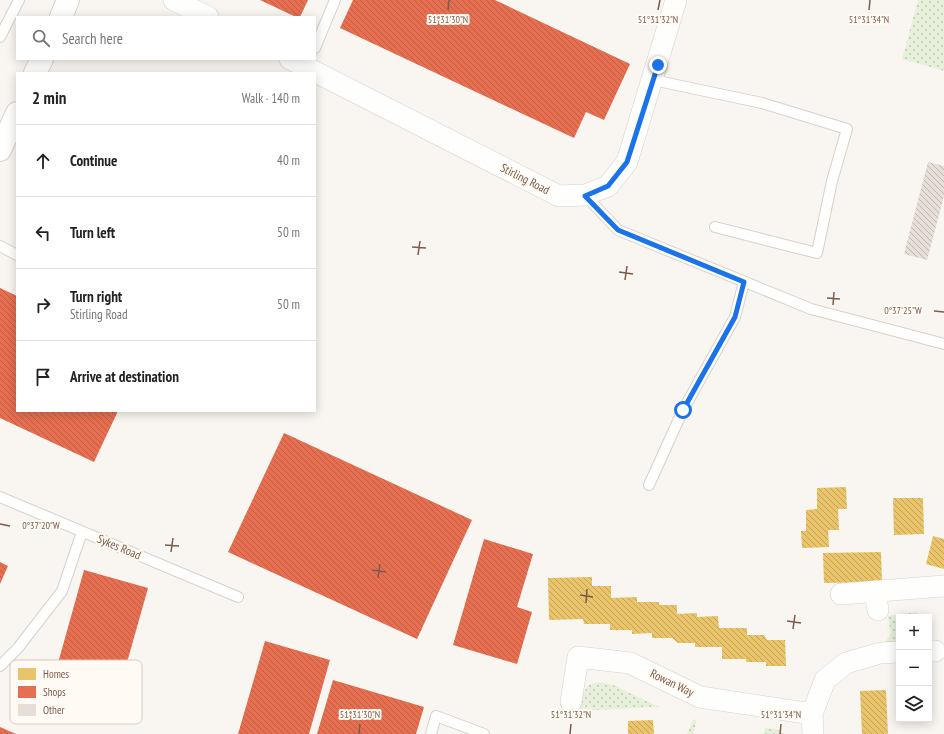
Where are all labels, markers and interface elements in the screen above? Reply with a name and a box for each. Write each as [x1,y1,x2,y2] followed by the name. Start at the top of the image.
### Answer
[428,13,468,26] text: 51°31'30"N
[638,13,678,26] text: 51°31'32"N
[849,13,889,26] text: 51°31'34"N
[16,16,316,60] search box
[30,27,52,49] icon: search
[62,29,123,48] text: Search here
[649,56,667,74] route end
[32,87,66,109] text: 2 min
[242,90,300,107] text: Walk · 140 m
[32,150,54,172] icon: ahead
[70,151,117,170] text: Continue
[277,152,300,169] text: 40 m
[498,160,552,197] street label: Stirling Road
[32,222,54,244] icon: left
[70,223,115,242] text: Turn left
[277,224,300,241] text: 50 m
[70,287,122,306] text: Turn right
[32,294,54,316] icon: right
[277,296,300,313] text: 50 m
[884,304,922,317] text: 0°37'25"W
[70,306,128,323] text: Stirling Road
[32,366,54,388] icon: arrive
[70,367,179,386] text: Arrive at destination
[674,401,692,419] route start
[22,519,60,532] text: 0°37'20"W
[95,531,143,562] street label: Sykes Road
[896,614,932,722] map controls
[896,614,932,650] button: +
[896,650,932,686] button: −
[10,660,142,724] legend
[648,666,697,700] street label: Rowan Way
[43,667,69,681] text: Homes
[43,685,66,699] text: Shops
[896,686,932,722] button: layers
[43,703,64,717] text: Other
[340,708,380,721] text: 51°31'30"N
[551,708,591,721] text: 51°31'32"N
[761,708,801,721] text: 51°31'34"N

